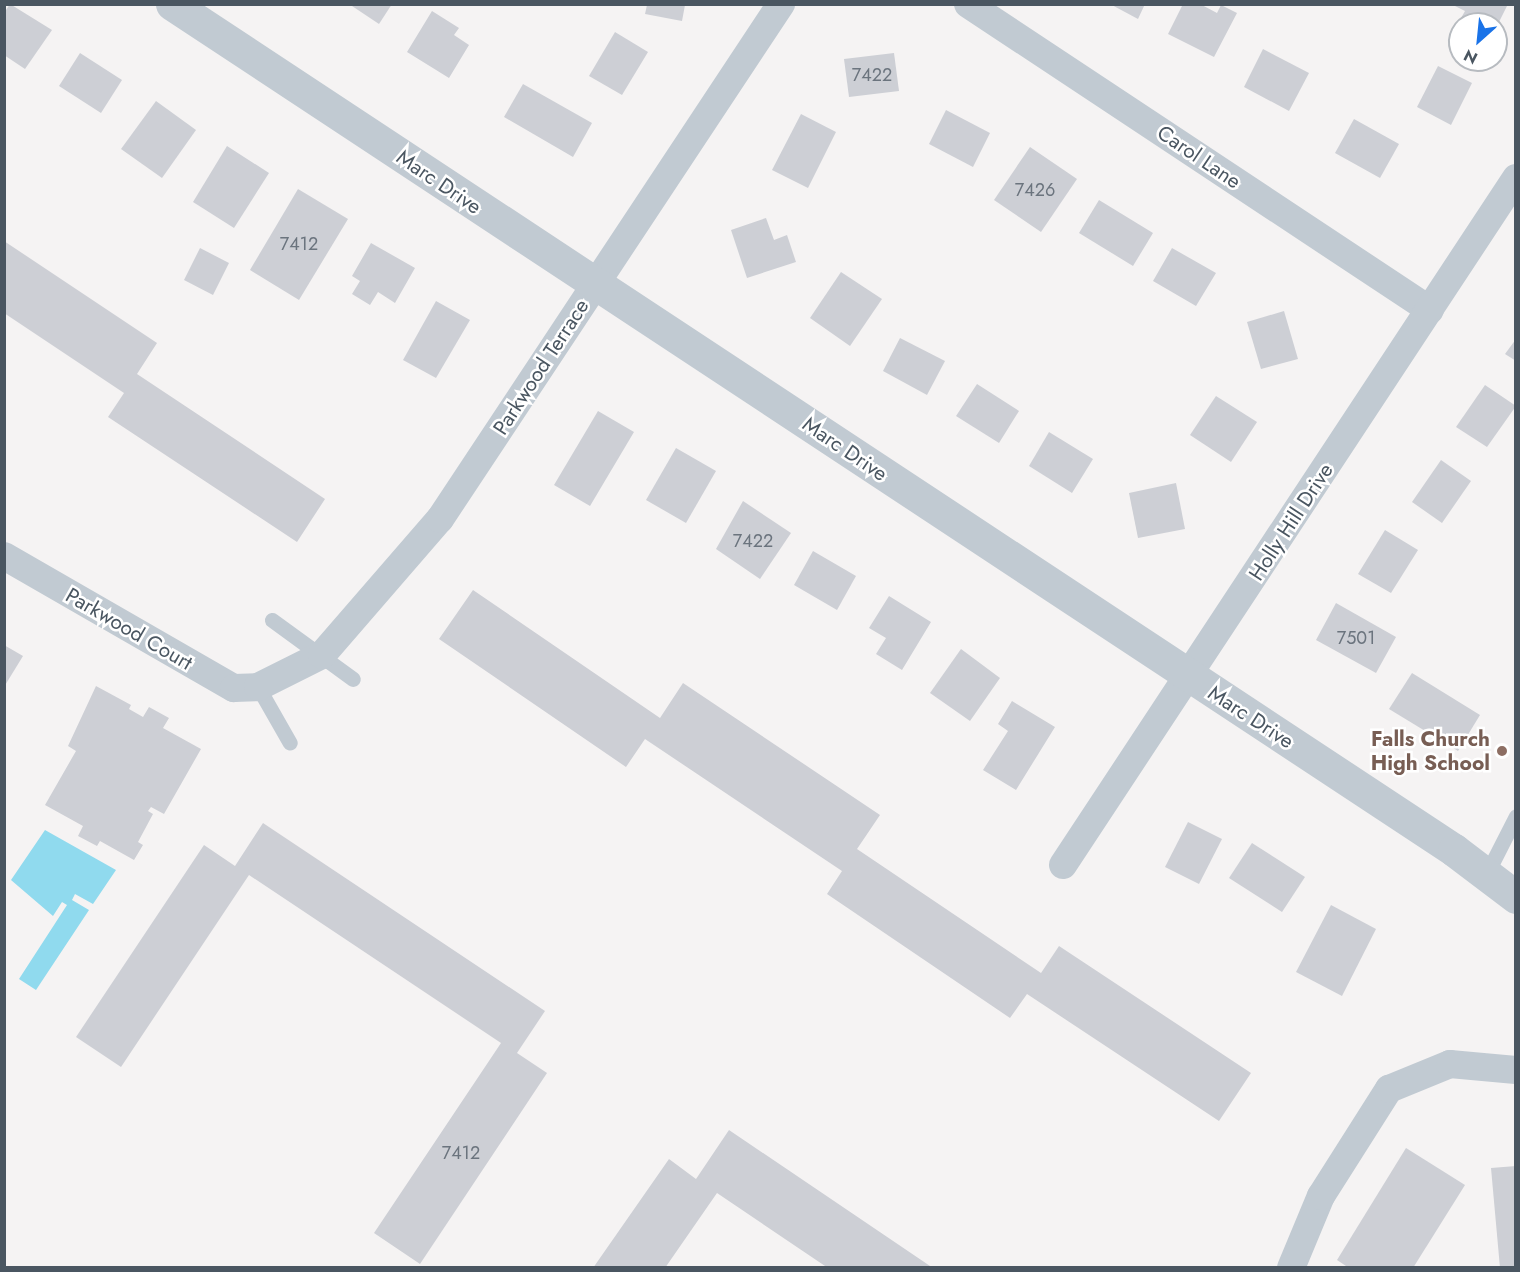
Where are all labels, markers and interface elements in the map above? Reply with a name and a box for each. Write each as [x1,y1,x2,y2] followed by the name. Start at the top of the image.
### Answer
[1448,12,1508,72] north arrow
[1460,44,1481,70] text: N
[852,64,892,86] house number: 7422
[1152,120,1246,194] street label: Carol Lane
[392,144,486,220] street label: Marc Drive
[1015,179,1055,201] house number: 7426
[280,233,318,255] house number: 7412
[488,294,594,440] street label: Parkwood Terrace
[798,411,892,487] street label: Marc Drive
[1244,459,1338,585] street label: Holly Hill Drive
[733,530,773,552] house number: 7422
[61,583,197,675] street label: Parkwood Court
[1337,627,1375,649] house number: 7501
[1203,680,1299,754] street label: Marc Drive
[1371,726,1490,776] place label: Falls Church High School
[1495,744,1509,758] marker: Falls Church High School
[442,1142,480,1164] house number: 7412

